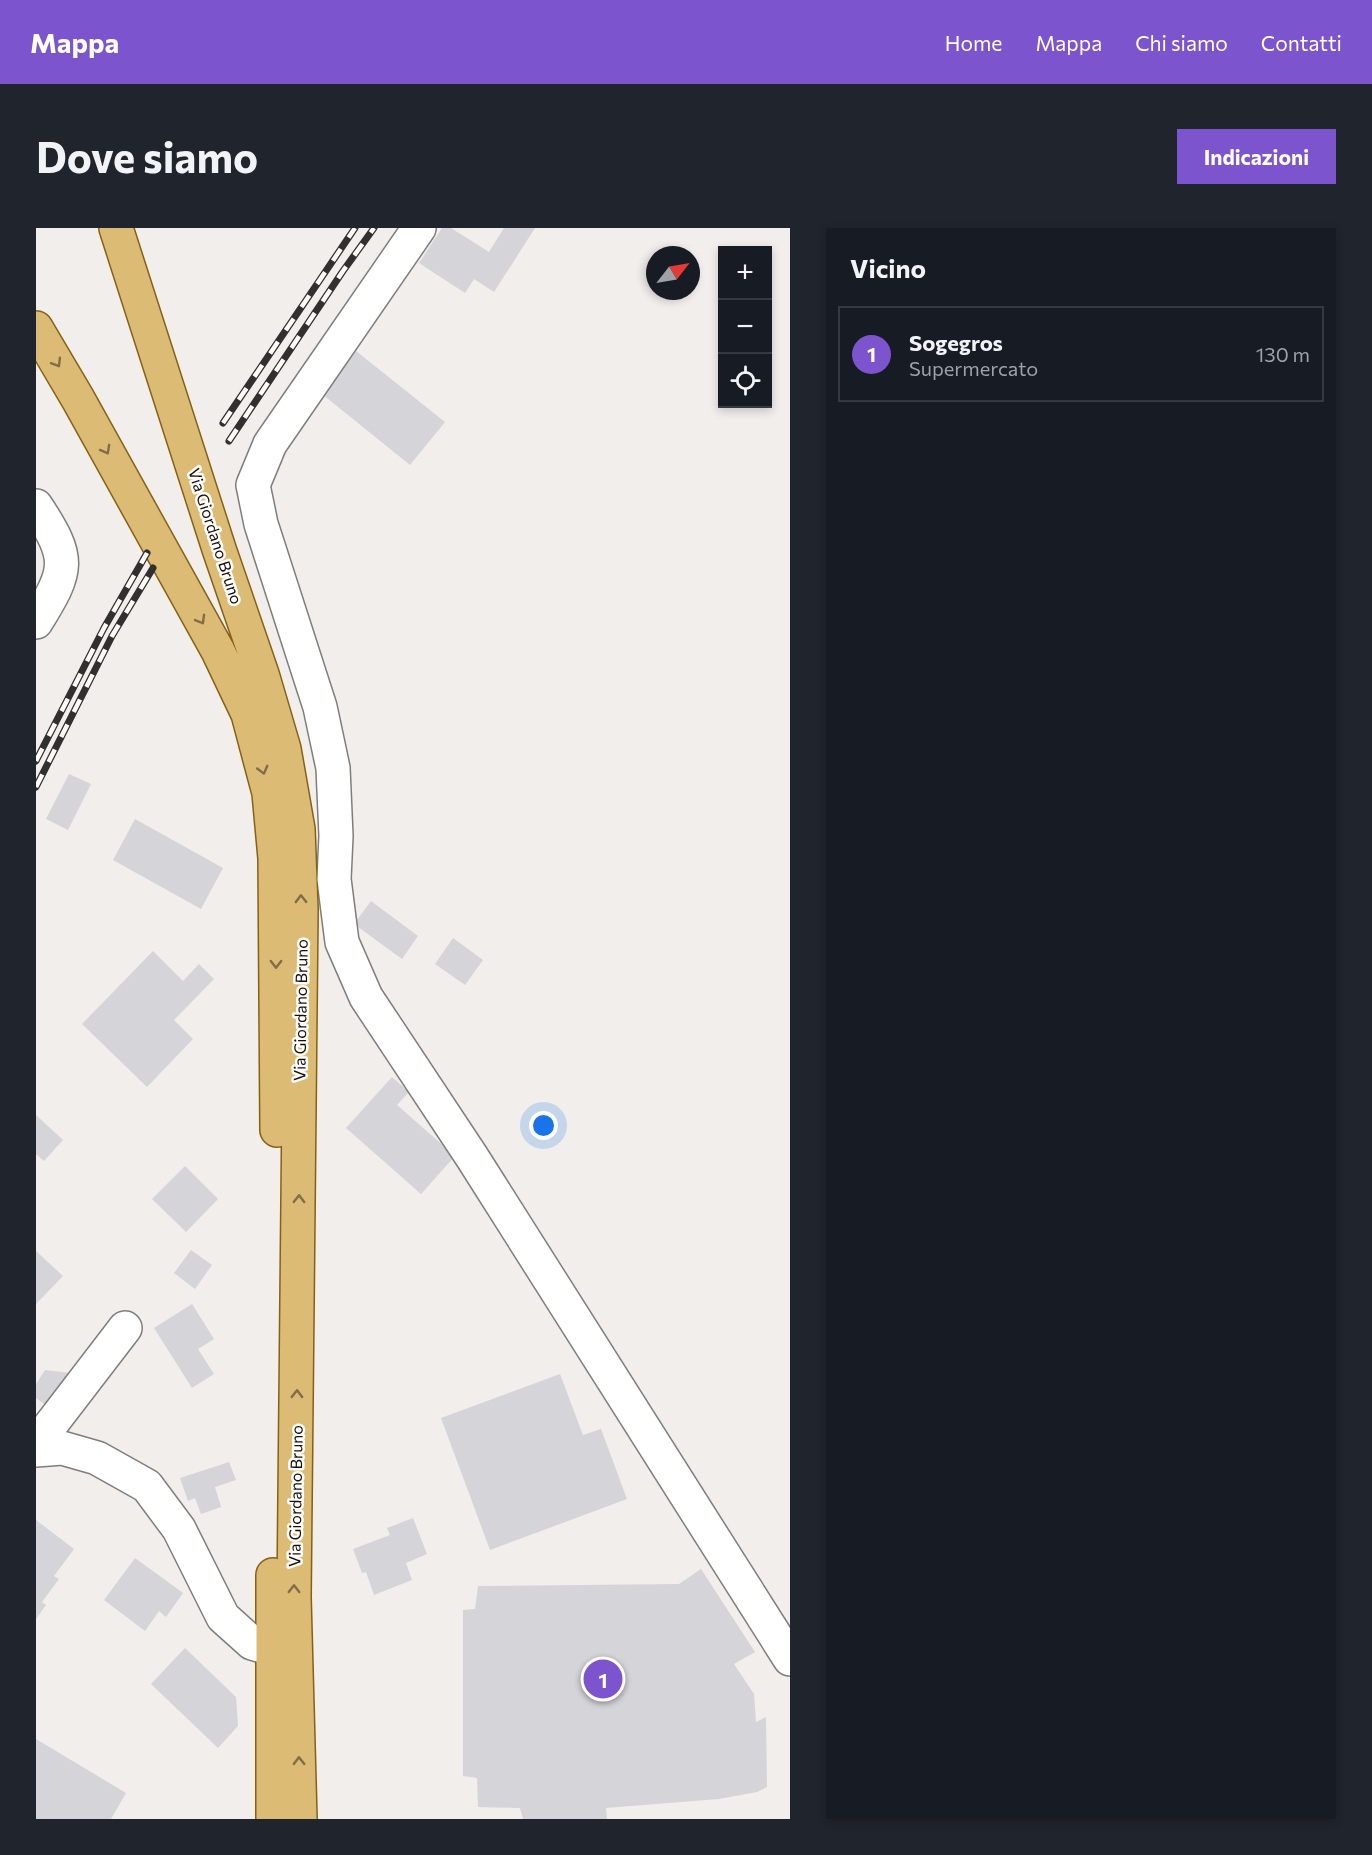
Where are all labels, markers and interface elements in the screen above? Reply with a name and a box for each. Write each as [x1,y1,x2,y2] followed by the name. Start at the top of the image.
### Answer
[30,25,119,59] text: Mappa
[945,30,1002,55] text: Home
[1035,30,1102,55] text: Mappa
[1135,30,1228,55] text: Chi siamo
[1261,30,1342,55] text: Contatti
[1177,129,1336,184] button: Indicazioni
[36,130,258,182] text: Dove siamo
[646,246,700,300] north arrow
[718,246,772,408] map controls
[718,246,772,300] button: +
[850,252,926,283] text: Vicino
[718,300,772,354] button: −
[909,329,1003,356] text: Sogegros
[867,342,876,366] text: 1
[1256,342,1310,366] text: 130 m
[718,354,772,408] button: locate
[909,356,1038,380] text: Supermercato
[49,357,61,368] one-way arrow
[99,444,110,454] one-way arrow
[185,466,247,606] street label: Via Giordano Bruno
[194,614,205,624] one-way arrow
[256,765,269,775] one-way arrow
[295,895,307,904] one-way arrow
[289,939,311,1081] street label: Via Giordano Bruno
[270,960,282,969] one-way arrow
[529,1111,558,1140] your location
[292,1195,305,1204] one-way arrow
[290,1390,303,1399] one-way arrow
[284,1425,306,1567] street label: Via Giordano Bruno
[288,1585,300,1594] one-way arrow
[584,1656,622,1702] pin: 1
[293,1756,305,1765] one-way arrow

